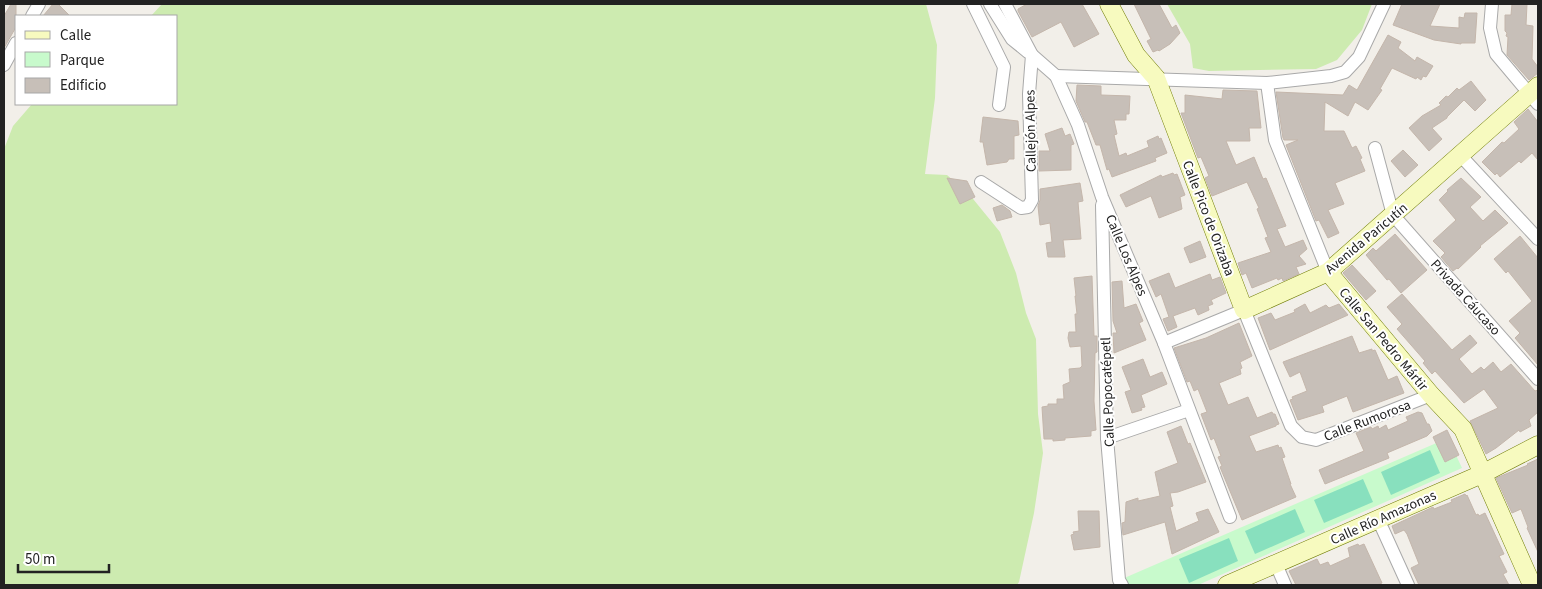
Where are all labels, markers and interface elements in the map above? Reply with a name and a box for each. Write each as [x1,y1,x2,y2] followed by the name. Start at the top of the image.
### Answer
[15,15,178,105] legend
[60,25,91,46] text: Calle
[60,50,104,71] text: Parque
[60,75,107,96] text: Edificio
[1020,89,1042,172] street label: Callejón Alpes
[1177,158,1239,279] street label: Calle Pico de Orizaba
[1321,198,1412,279] street label: Avenida Paricutín
[1100,212,1152,299] street label: Calle Los Alpes
[1426,255,1505,340] street label: Privada Cáucaso
[1334,284,1433,396] street label: Calle San Pedro Mártir
[1096,336,1120,447] street label: Calle Popocatépetl
[1321,395,1414,447] street label: Calle Rumorosa
[1327,486,1440,550] street label: Calle Río Amazonas
[18,542,109,574] scale bar
[25,549,55,570] text: 50 m

